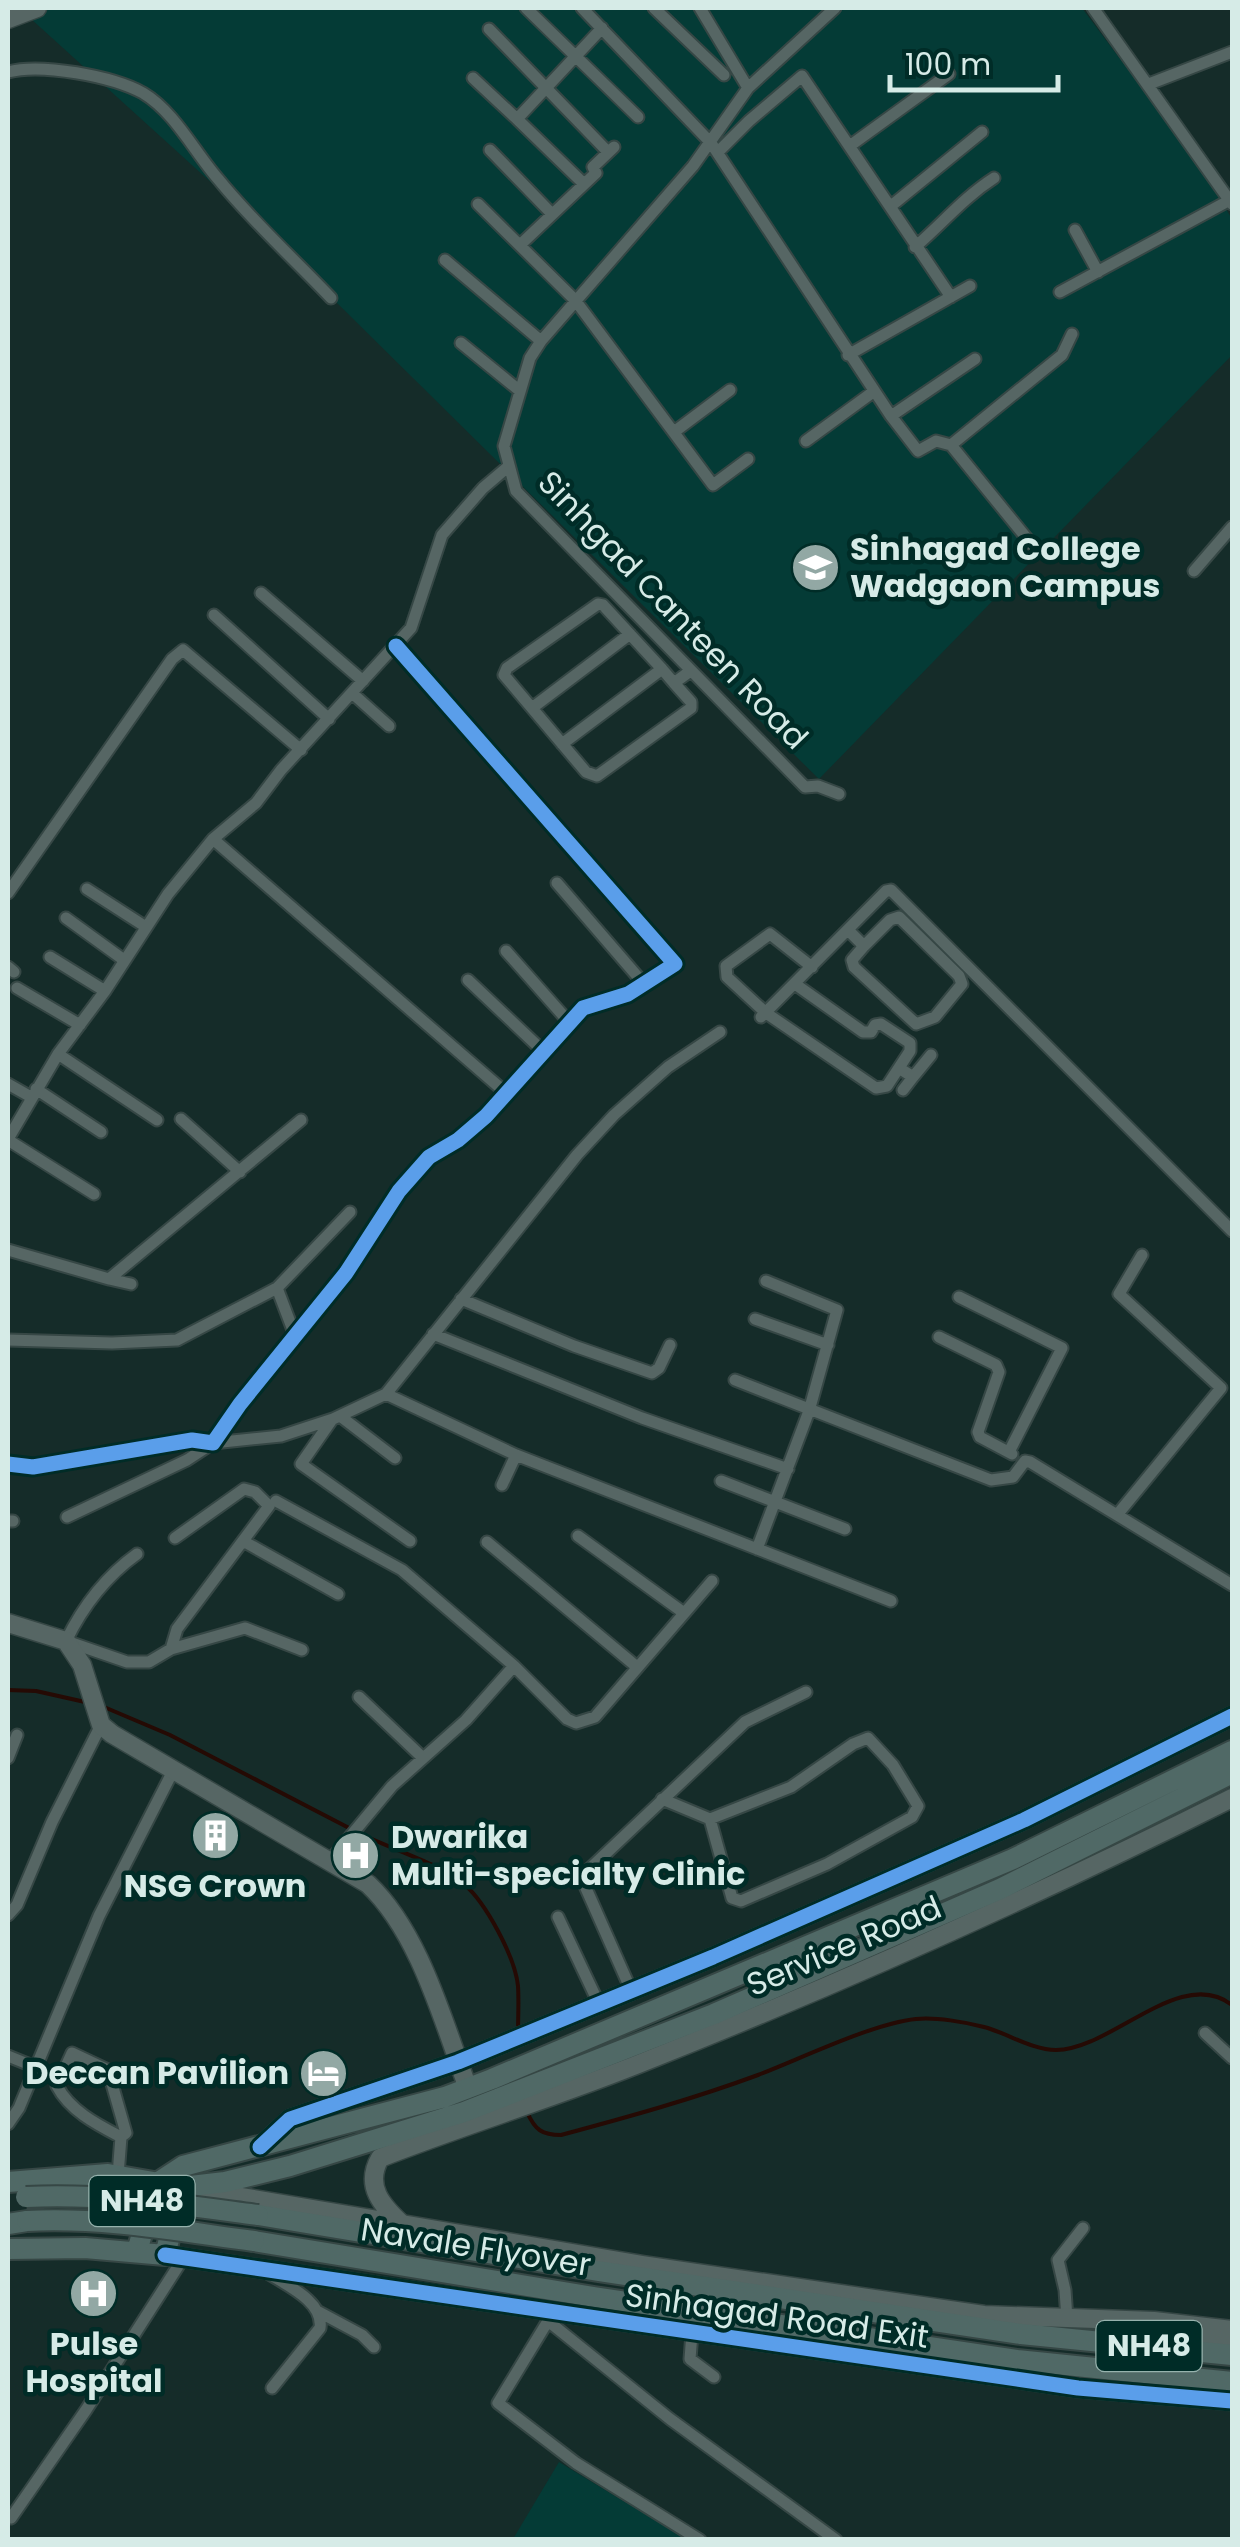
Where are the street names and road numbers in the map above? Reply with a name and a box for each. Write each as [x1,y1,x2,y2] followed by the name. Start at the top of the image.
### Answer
[528,460,819,759] street label: Sinhgad Canteen Road
[740,1884,948,2007] street label: Service Road
[90,2176,194,2226] road number: NH48
[358,2206,594,2287] street label: Navale Flyover
[623,2272,932,2359] street label: Sinhagad Road Exit
[1096,2321,1202,2371] road number: NH48

